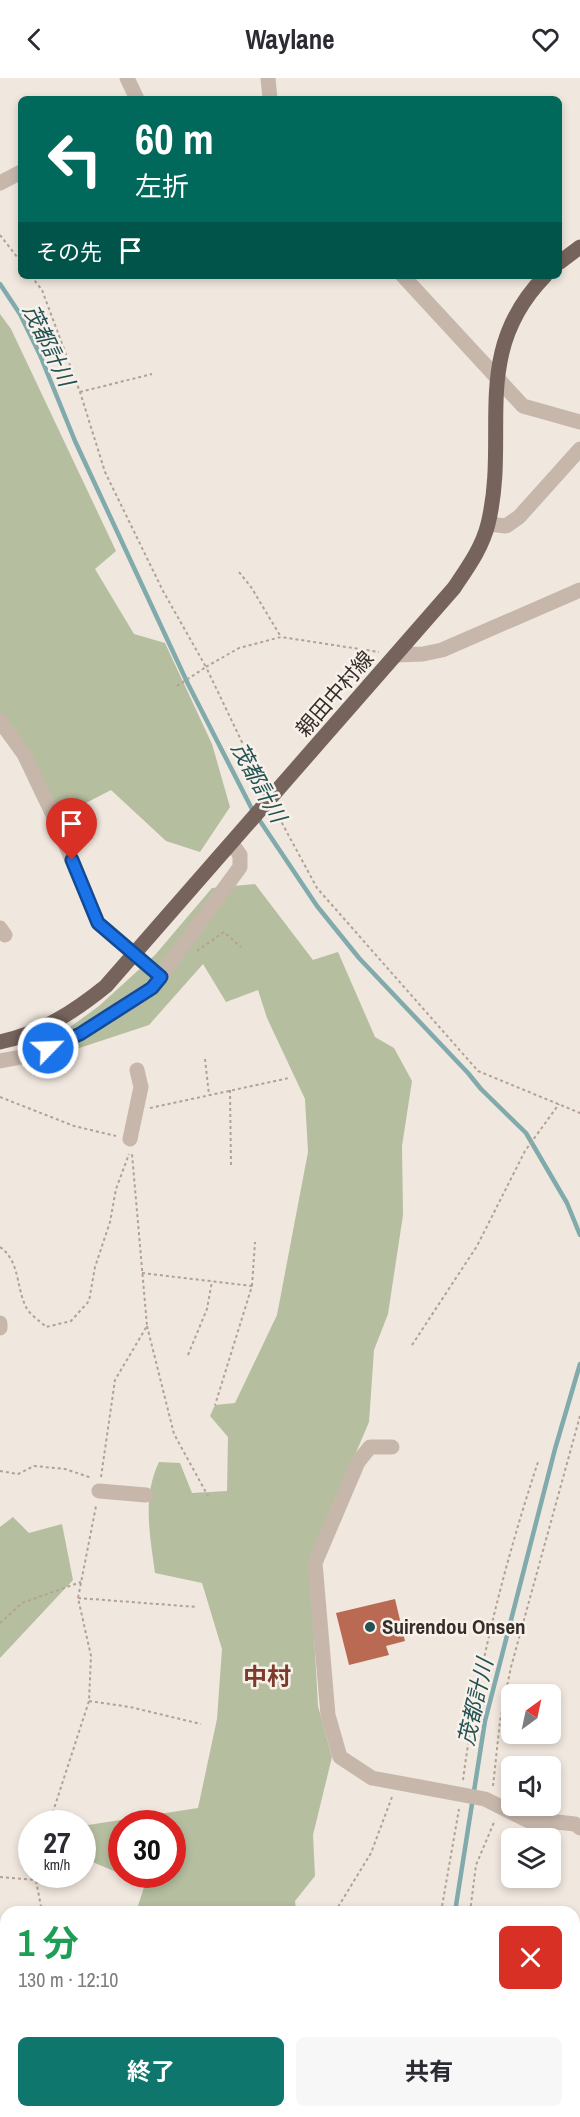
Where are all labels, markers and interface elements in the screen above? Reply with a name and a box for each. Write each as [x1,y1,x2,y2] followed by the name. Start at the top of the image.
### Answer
[245,21,335,57] text: Waylane
[18,23,51,56] icon: back
[529,23,562,56] icon: heart
[135,111,214,167] text: 60 m
[36,120,114,198] icon: left
[135,168,189,204] text: 左折
[114,234,147,267] icon: arrive
[36,237,102,267] text: その先
[16,299,83,393] water label: 茂都計川
[289,645,380,743] street label: 親田中村線
[225,736,294,829] water label: 茂都計川
[46,798,97,860] pin
[55,807,88,840] icon: arrive
[16,1016,80,1080] position arrow
[382,1612,526,1641] place label: Suirendou Onsen
[363,1620,377,1634] marker: Suirendou Onsen
[450,1654,500,1748] water label: 茂都計川
[243,1660,291,1692] district label: 中村
[501,1684,561,1744] north arrow
[501,1684,561,1888] map controls
[501,1756,561,1816] button: sound
[108,1810,186,1888] speed limit sign: 30
[43,1822,71,1862] text: 27
[501,1828,561,1888] button: layers
[44,1854,70,1875] text: km/h
[18,1919,79,1967] text: 1 分
[499,1926,562,1989] button: close
[18,1966,118,1993] text: 130 m · 12:10
[18,2037,284,2106] button: 終了
[296,2037,562,2106] button: 共有

